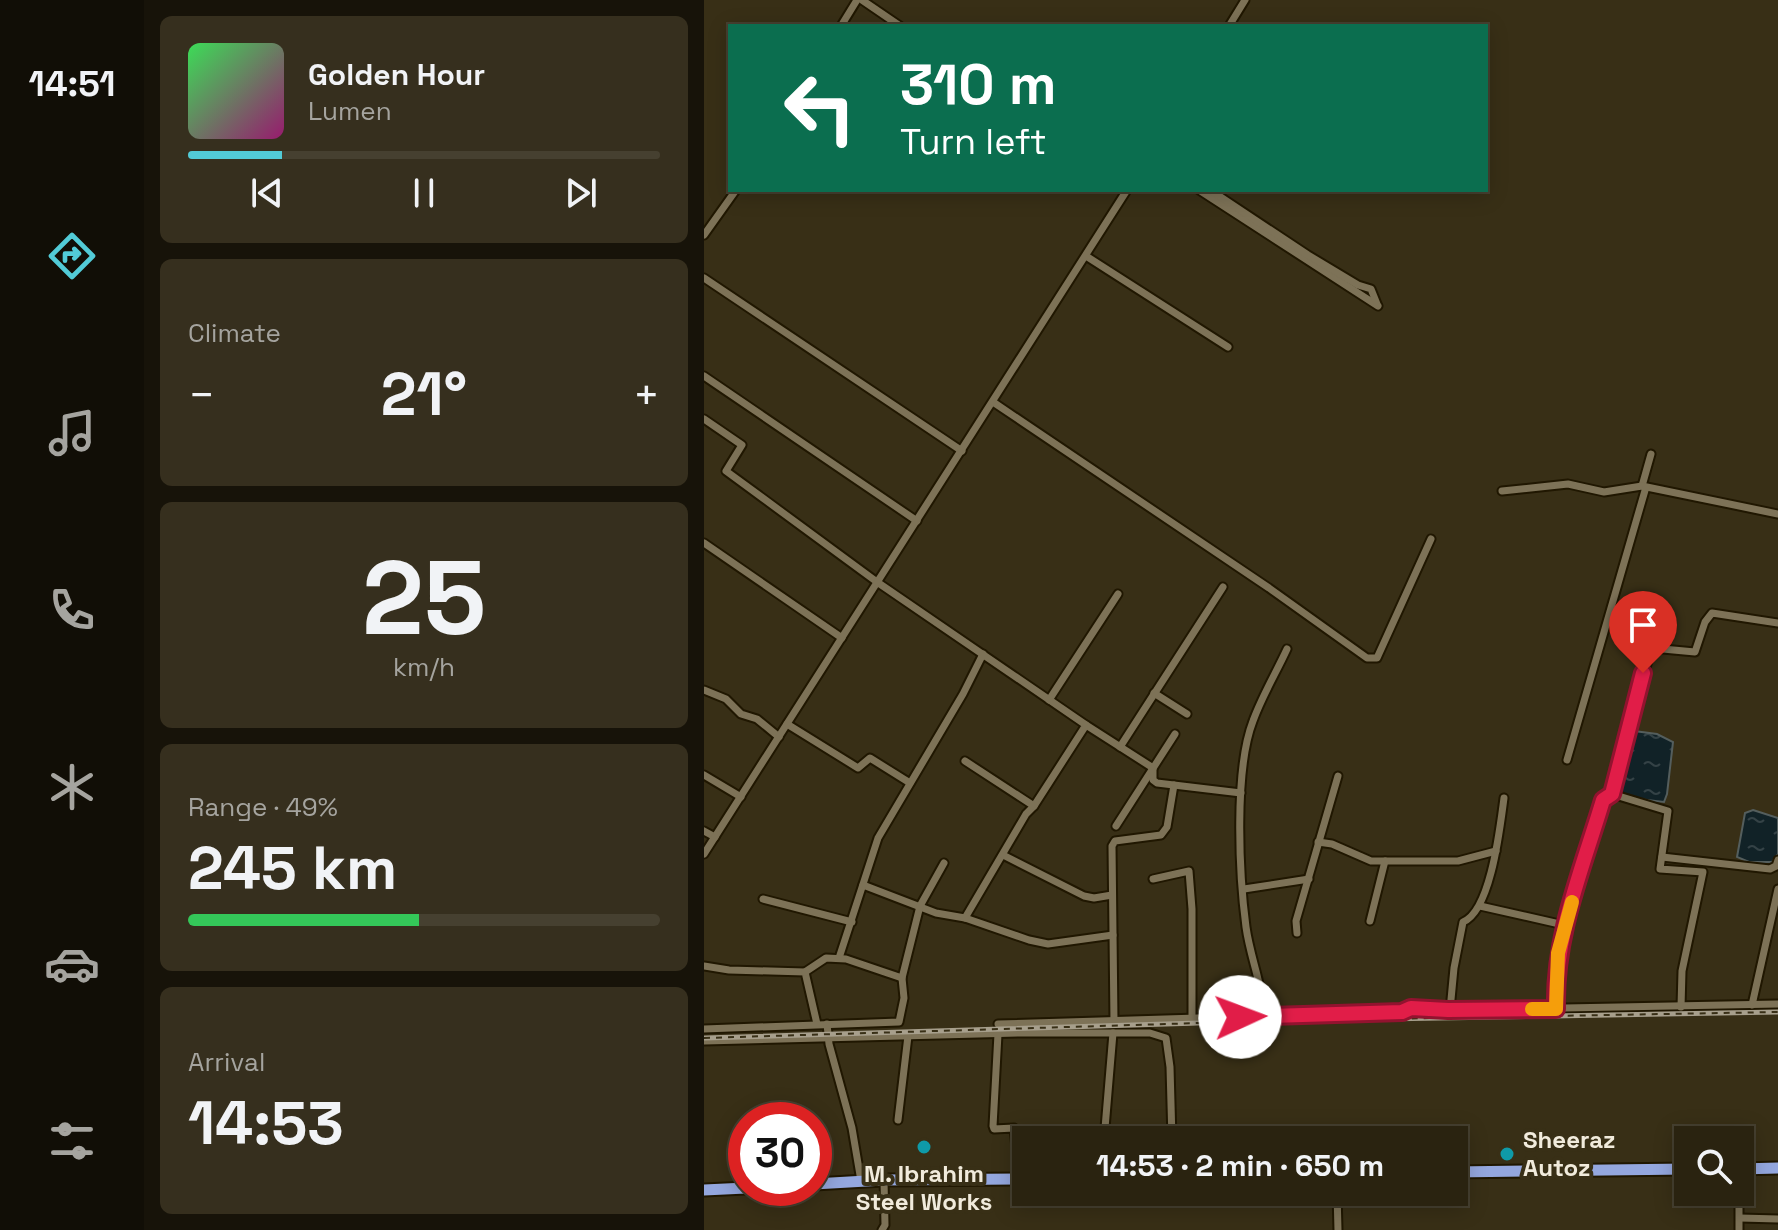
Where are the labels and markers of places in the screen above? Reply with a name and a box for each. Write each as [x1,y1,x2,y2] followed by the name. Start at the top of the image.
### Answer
[1609,591,1677,673] pin
[1523,1124,1616,1183] place label: Sheeraz Autoz
[915,1138,933,1156] marker: M. Ibrahim Steel Works
[1498,1145,1516,1163] marker: Sheeraz Autoz
[856,1158,992,1217] place label: M. Ibrahim Steel Works

